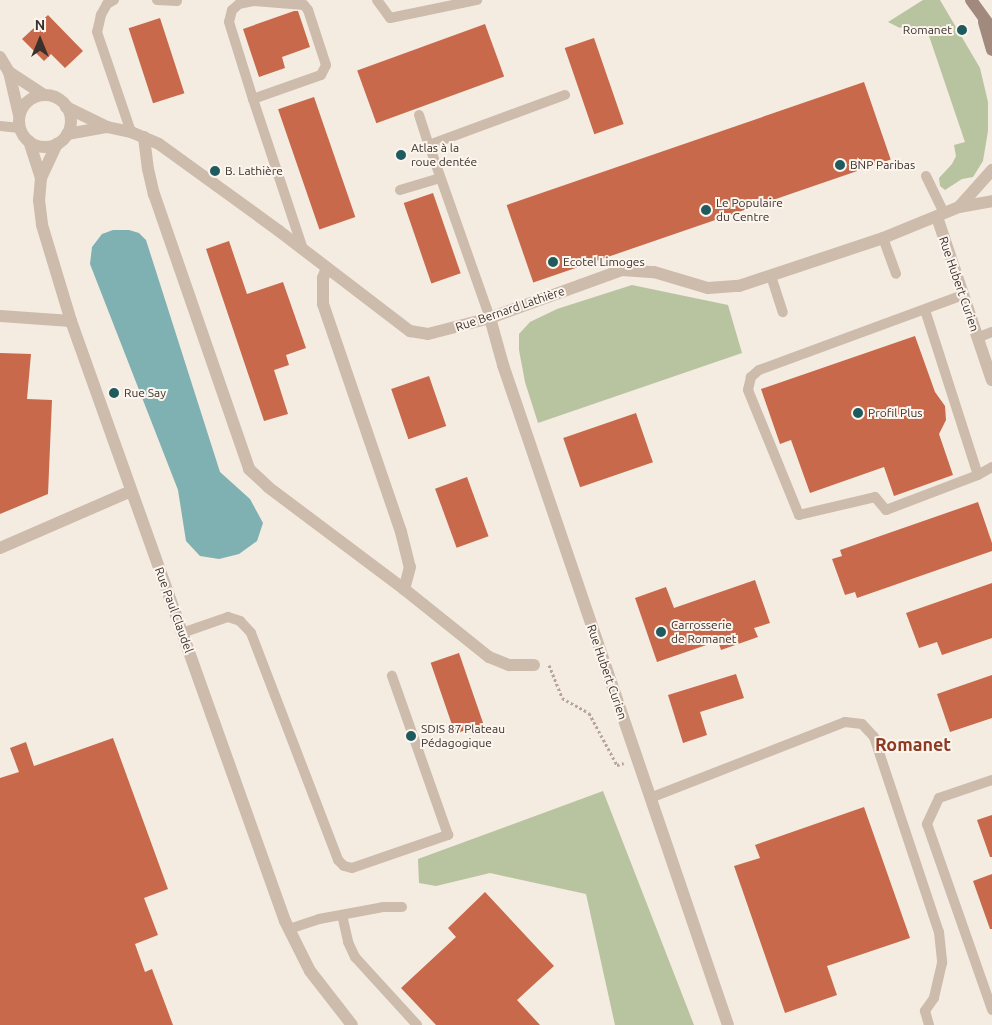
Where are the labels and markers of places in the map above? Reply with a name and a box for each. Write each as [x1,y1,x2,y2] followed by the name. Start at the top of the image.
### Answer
[903,23,952,37] place label: Romanet
[956,24,968,36] marker: Romanet
[411,141,477,169] place label: Atlas à la roue dentée
[395,149,407,161] marker: Atlas à la roue dentée
[850,158,915,172] place label: BNP Paribas
[834,159,846,171] marker: BNP Paribas
[225,164,283,178] place label: B. Lathière
[209,165,221,177] marker: B. Lathière
[716,196,783,224] place label: Le Populaire du Centre
[700,204,712,216] marker: Le Populaire du Centre
[563,255,645,269] place label: Ecotel Limoges
[547,256,559,268] marker: Ecotel Limoges
[124,386,166,400] place label: Rue Say
[108,387,120,399] marker: Rue Say
[868,406,922,420] place label: Profil Plus
[852,407,864,419] marker: Profil Plus
[671,618,737,646] place label: Carrosserie de Romanet
[655,626,667,638] marker: Carrosserie de Romanet
[421,722,505,750] place label: SDIS 87 Plateau Pédagogique
[405,730,417,742] marker: SDIS 87 Plateau Pédagogique

